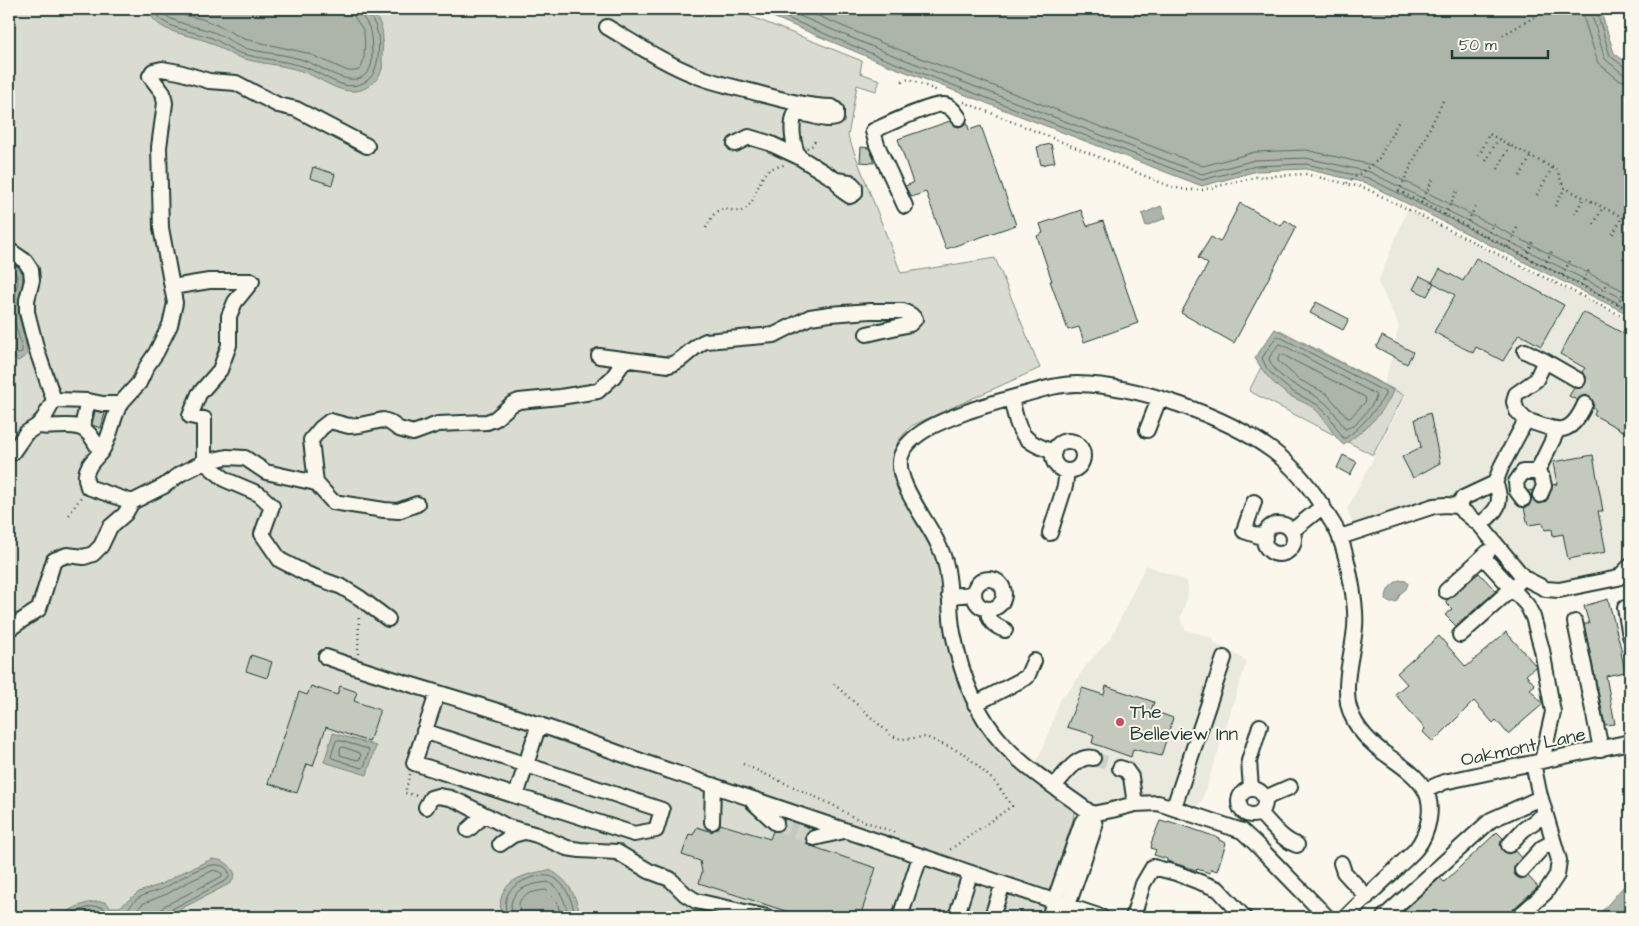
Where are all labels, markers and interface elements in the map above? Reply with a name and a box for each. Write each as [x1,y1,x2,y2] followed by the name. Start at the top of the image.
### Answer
[1452,28,1548,60] scale bar
[1459,35,1497,56] text: 50 m
[1130,699,1238,748] place label: The Belleview Inn
[1114,716,1126,728] marker: The Belleview Inn
[1458,721,1588,774] street label: Oakmont Lane

